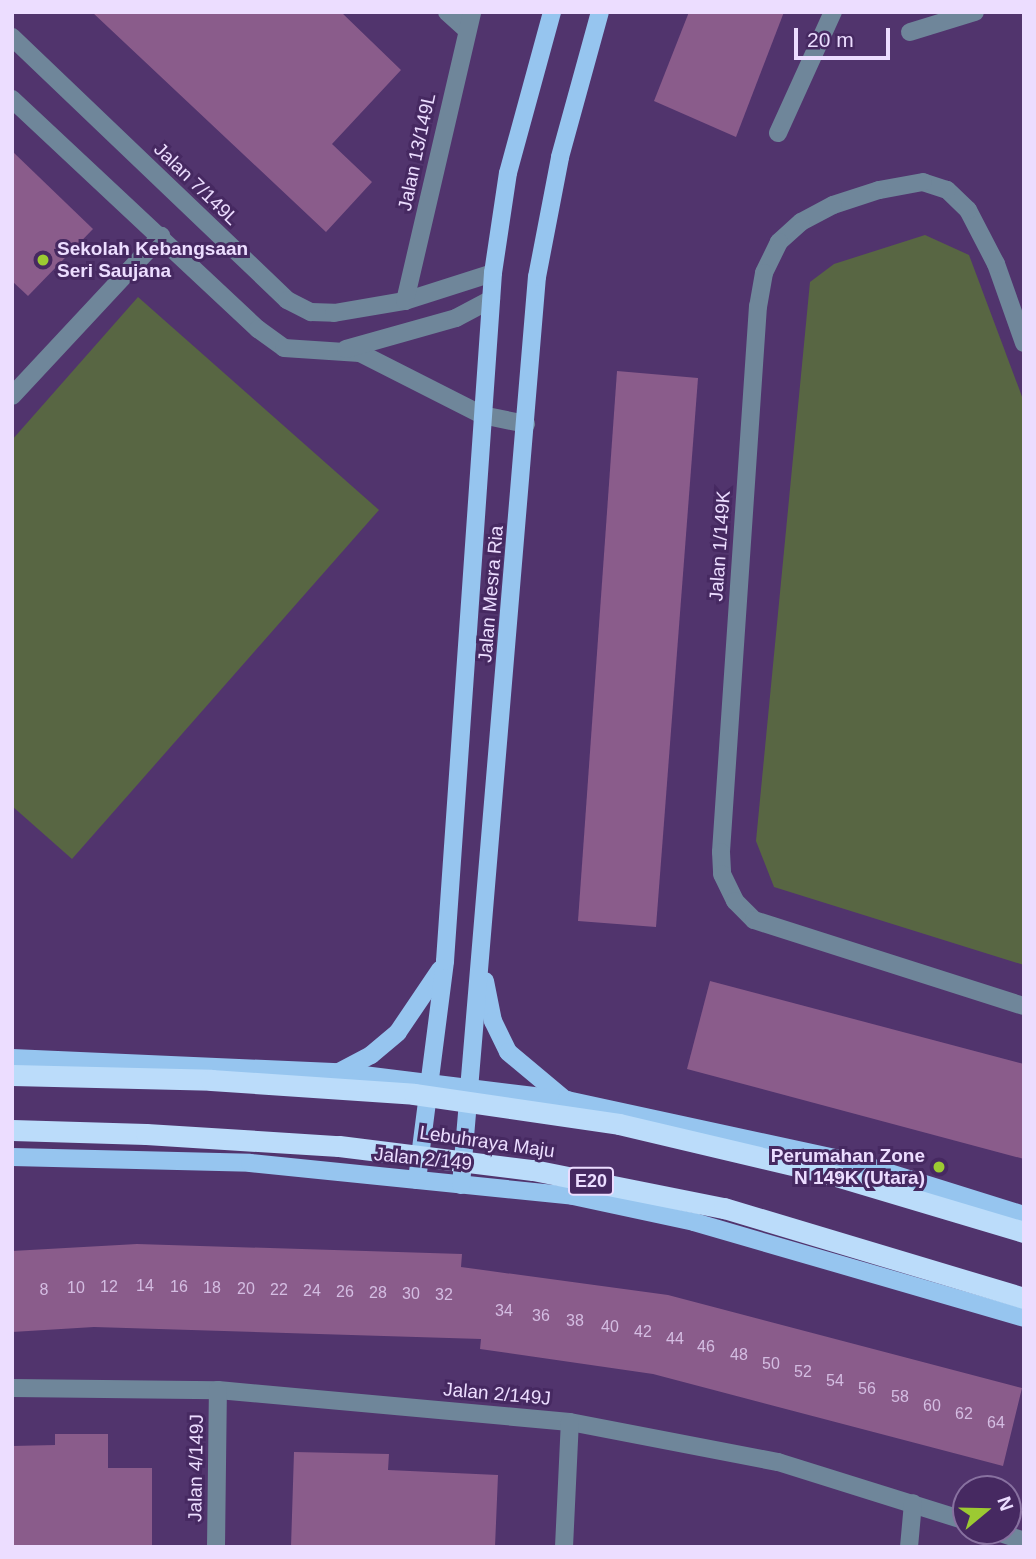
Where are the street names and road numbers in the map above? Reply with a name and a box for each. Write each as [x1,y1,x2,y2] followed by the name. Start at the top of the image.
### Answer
[393,91,441,213] street label: Jalan 13/149L
[149,138,243,230] street label: Jalan 7/149L
[705,490,735,602] street label: Jalan 1/149K
[474,525,508,663] street label: Jalan Mesra Ria
[418,1121,556,1163] street label: Lebuhraya Maju
[373,1143,473,1175] street label: Jalan 2/149
[566,1166,616,1196] road number: E20
[442,1378,552,1410] street label: Jalan 2/149J
[184,1414,208,1522] street label: Jalan 4/149J

